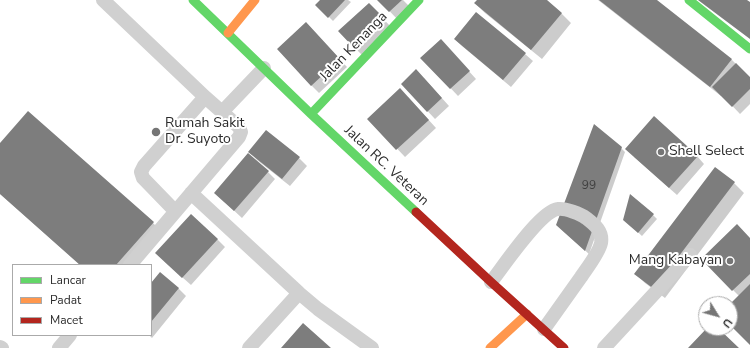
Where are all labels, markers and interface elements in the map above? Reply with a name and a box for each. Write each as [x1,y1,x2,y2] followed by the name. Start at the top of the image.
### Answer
[317,9,391,85] street label: Jalan Kenanga
[165,116,244,148] place label: Rumah Sakit Dr. Suyoto
[340,122,432,210] street label: Jalan RC. Veteran
[150,126,162,138] marker: Rumah Sakit Dr. Suyoto
[669,144,744,160] place label: Shell Select
[656,147,666,157] marker: Shell Select
[582,179,596,193] house number: 99
[629,253,722,269] place label: Mang Kabayan
[725,256,735,266] marker: Mang Kabayan
[12,264,152,336] legend
[50,272,86,288] text: Lancar
[50,292,81,308] text: Padat
[698,296,738,336] north arrow
[50,312,83,328] text: Macet
[719,315,736,331] text: U

